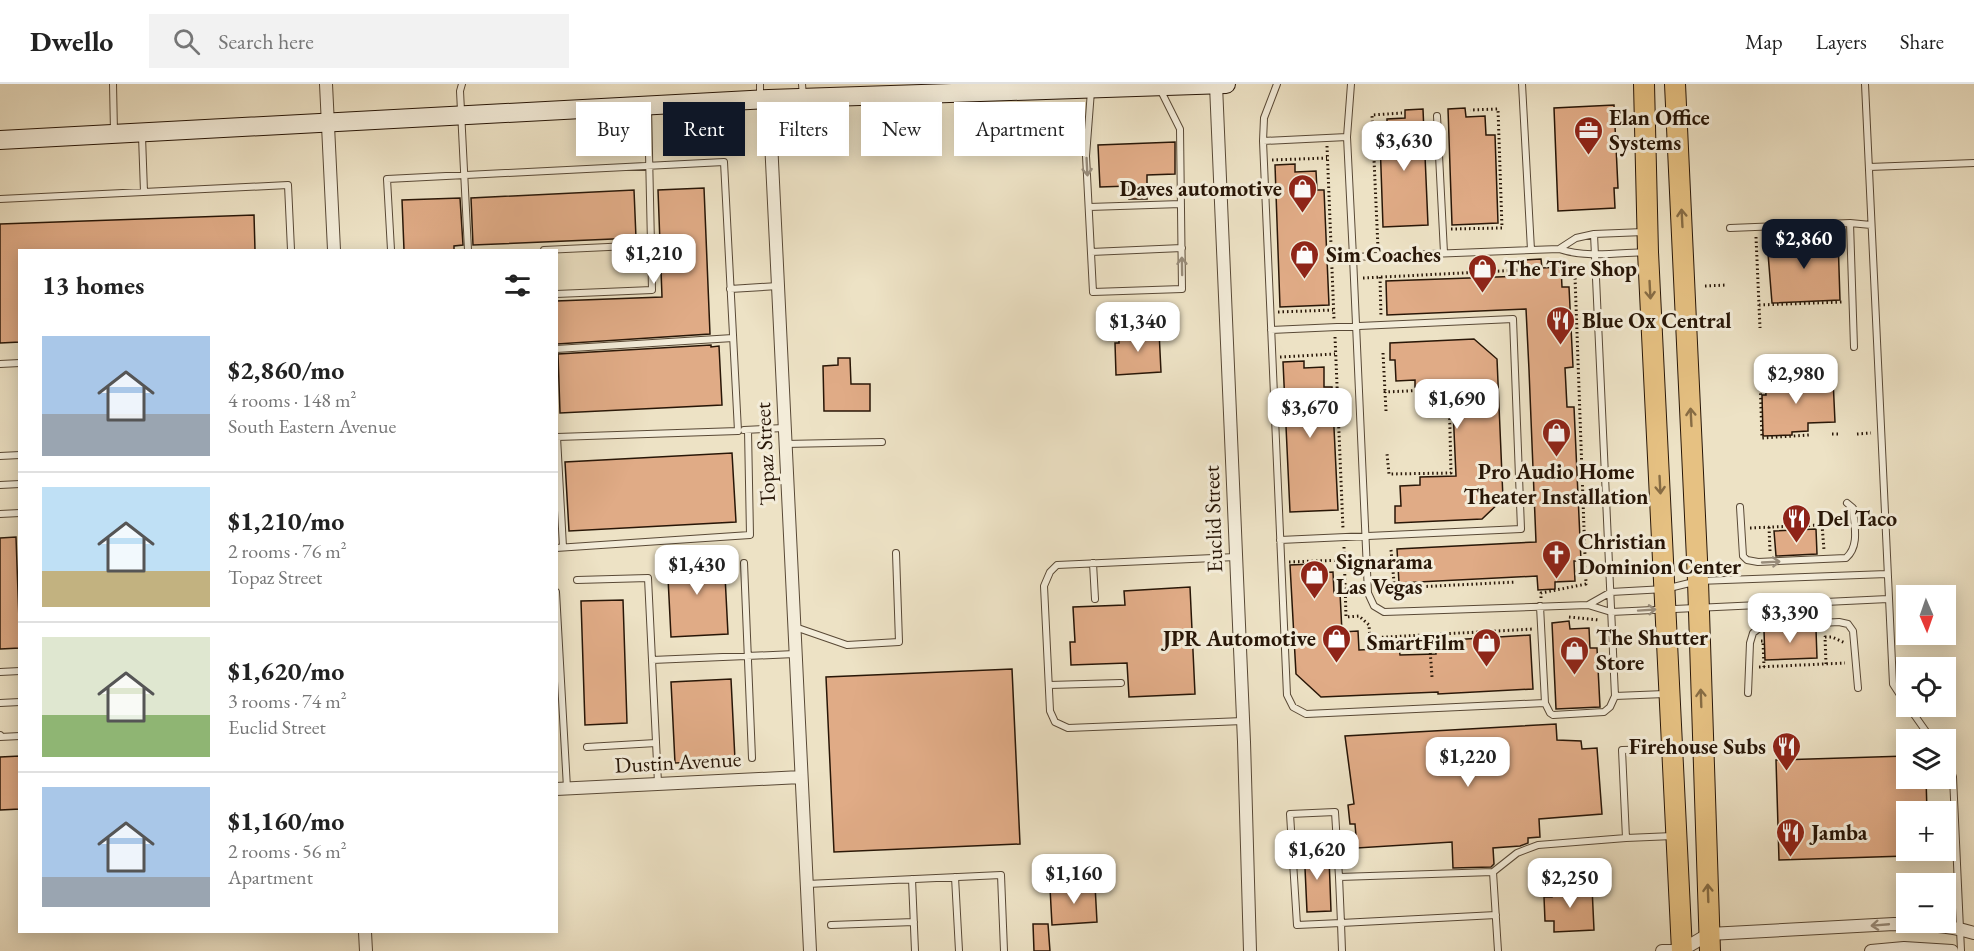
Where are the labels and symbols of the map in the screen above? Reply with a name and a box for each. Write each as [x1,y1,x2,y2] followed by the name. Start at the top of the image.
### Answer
[1609,103,1710,157] place label: Elan Office Systems
[1572,114,1604,156] office icon: Elan Office Systems
[1355,121,1453,172] pin: $3,630
[1081,157,1092,177] one-way arrow
[1287,172,1319,214] shop icon: Daves automotive
[1120,174,1282,203] place label: Daves automotive
[1676,208,1687,228] one-way arrow
[1755,219,1853,270] pin: $2,860
[605,234,703,285] pin: $1,210
[1289,238,1321,280] shop icon: Sim Coaches
[1326,240,1441,269] place label: Sim Coaches
[1467,252,1499,294] shop icon: The Tire Shop
[1504,254,1637,283] place label: The Tire Shop
[1176,257,1188,277] one-way arrow
[1645,280,1656,300] one-way arrow
[1089,302,1187,353] pin: $1,340
[1545,304,1577,346] restaurant icon: Blue Ox Central
[1582,306,1732,335] place label: Blue Ox Central
[1747,354,1845,405] pin: $2,980
[1408,379,1506,430] pin: $1,690
[1261,388,1359,439] pin: $3,670
[748,401,782,507] street label: Topaz Street
[1685,408,1696,428] one-way arrow
[1540,416,1572,458] shop icon: Pro Audio Home Theater Installation
[1464,457,1649,511] place label: Pro Audio Home Theater Installation
[1197,465,1229,573] street label: Euclid Street
[1654,475,1665,495] one-way arrow
[1780,502,1812,544] restaurant icon: Del Taco
[1817,504,1897,533] place label: Del Taco
[1578,527,1742,581] place label: Christian Dominion Center
[1541,538,1573,580] church icon: Christian Dominion Center
[648,545,746,596] pin: $1,430
[1336,547,1433,601] place label: Signarama Las Vegas
[1761,556,1781,567] one-way arrow
[1299,558,1331,600] shop icon: Signarama Las Vegas
[1896,585,1956,645] north arrow
[1741,593,1839,644] pin: $3,390
[1637,604,1657,615] one-way arrow
[1321,622,1353,664] shop icon: JPR Automotive
[1596,623,1709,677] place label: The Shutter Store
[1161,624,1316,653] place label: JPR Automotive
[1470,626,1502,668] shop icon: SmartFilm
[1367,628,1465,657] place label: SmartFilm
[1559,634,1591,676] shop icon: The Shutter Store
[1696,688,1707,708] one-way arrow
[1771,730,1803,772] restaurant icon: Firehouse Subs
[1629,732,1766,761] place label: Firehouse Subs
[1419,737,1517,788] pin: $1,220
[614,744,742,780] street label: Dustin Avenue
[1774,816,1806,858] restaurant icon: Jamba
[1809,818,1868,847] place label: Jamba
[1268,830,1366,881] pin: $1,620
[1025,854,1123,905] pin: $1,160
[1521,858,1619,909] pin: $2,250
[1702,883,1714,903] one-way arrow
[1871,920,1891,931] one-way arrow

